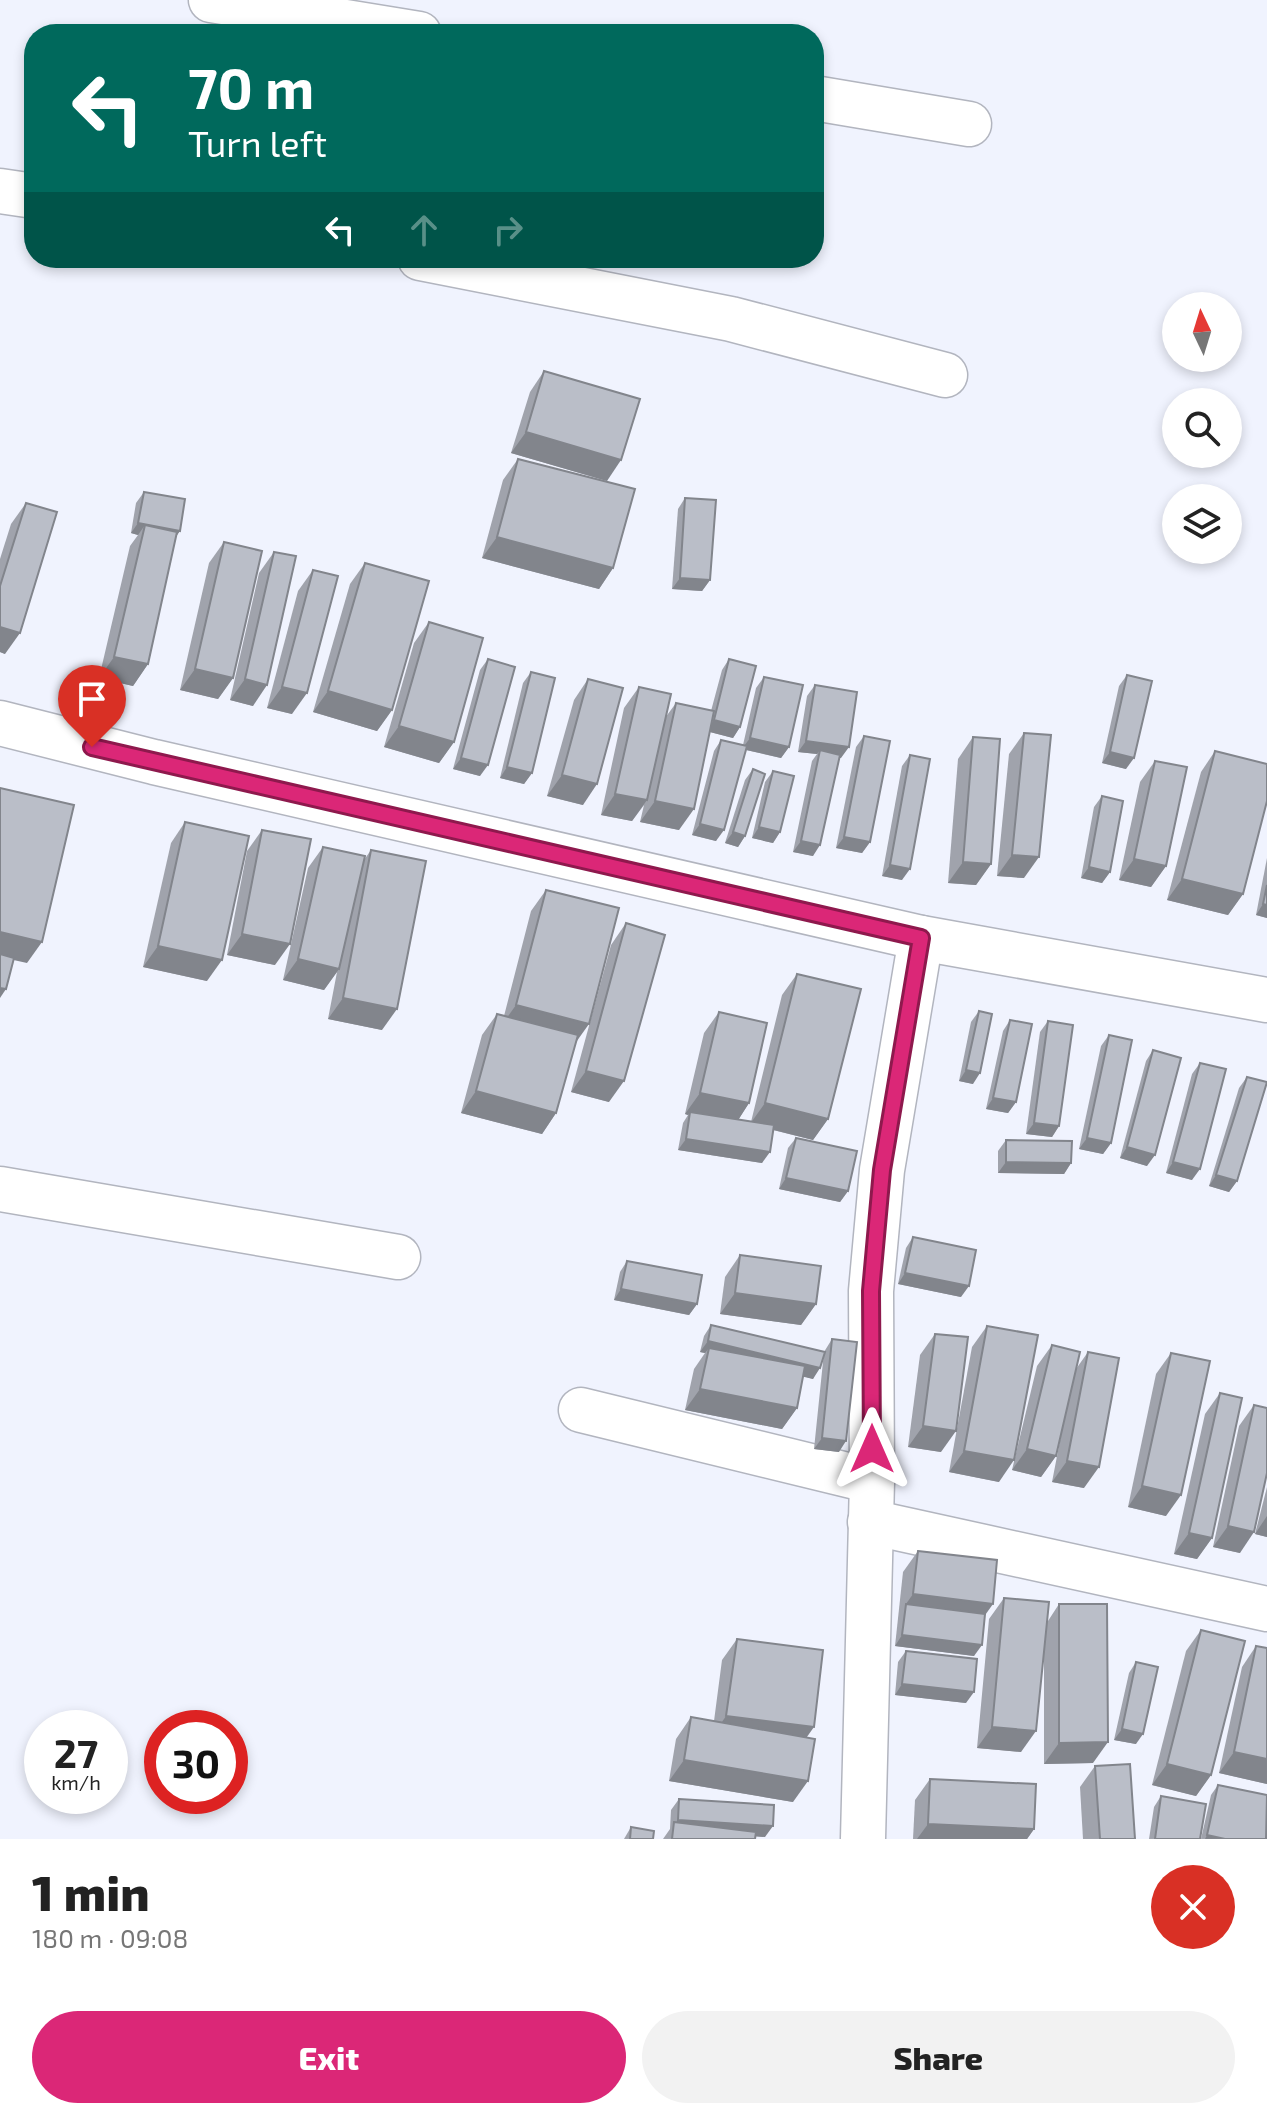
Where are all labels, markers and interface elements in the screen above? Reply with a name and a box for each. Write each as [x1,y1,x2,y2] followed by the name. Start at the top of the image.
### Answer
[188,53,314,120] text: 70 m
[56,56,160,160] icon: left
[188,121,327,164] text: Turn left
[318,208,362,252] icon: left
[402,208,446,252] icon: ahead
[486,208,530,252] icon: right
[1162,292,1242,372] north arrow
[1162,292,1242,564] map controls
[1162,388,1242,468] button: search
[1162,484,1242,564] button: layers
[58,665,126,747] pin
[70,677,114,721] icon: arrive
[830,1407,914,1491] position arrow
[144,1710,248,1814] speed limit sign: 30
[54,1728,98,1776] text: 27
[51,1770,101,1794] text: km/h
[32,1863,150,1921] text: 1 min
[1151,1865,1235,1949] button: close
[32,1922,188,1953] text: 180 m · 09:08
[32,2011,626,2103] button: Exit
[642,2011,1235,2103] button: Share

